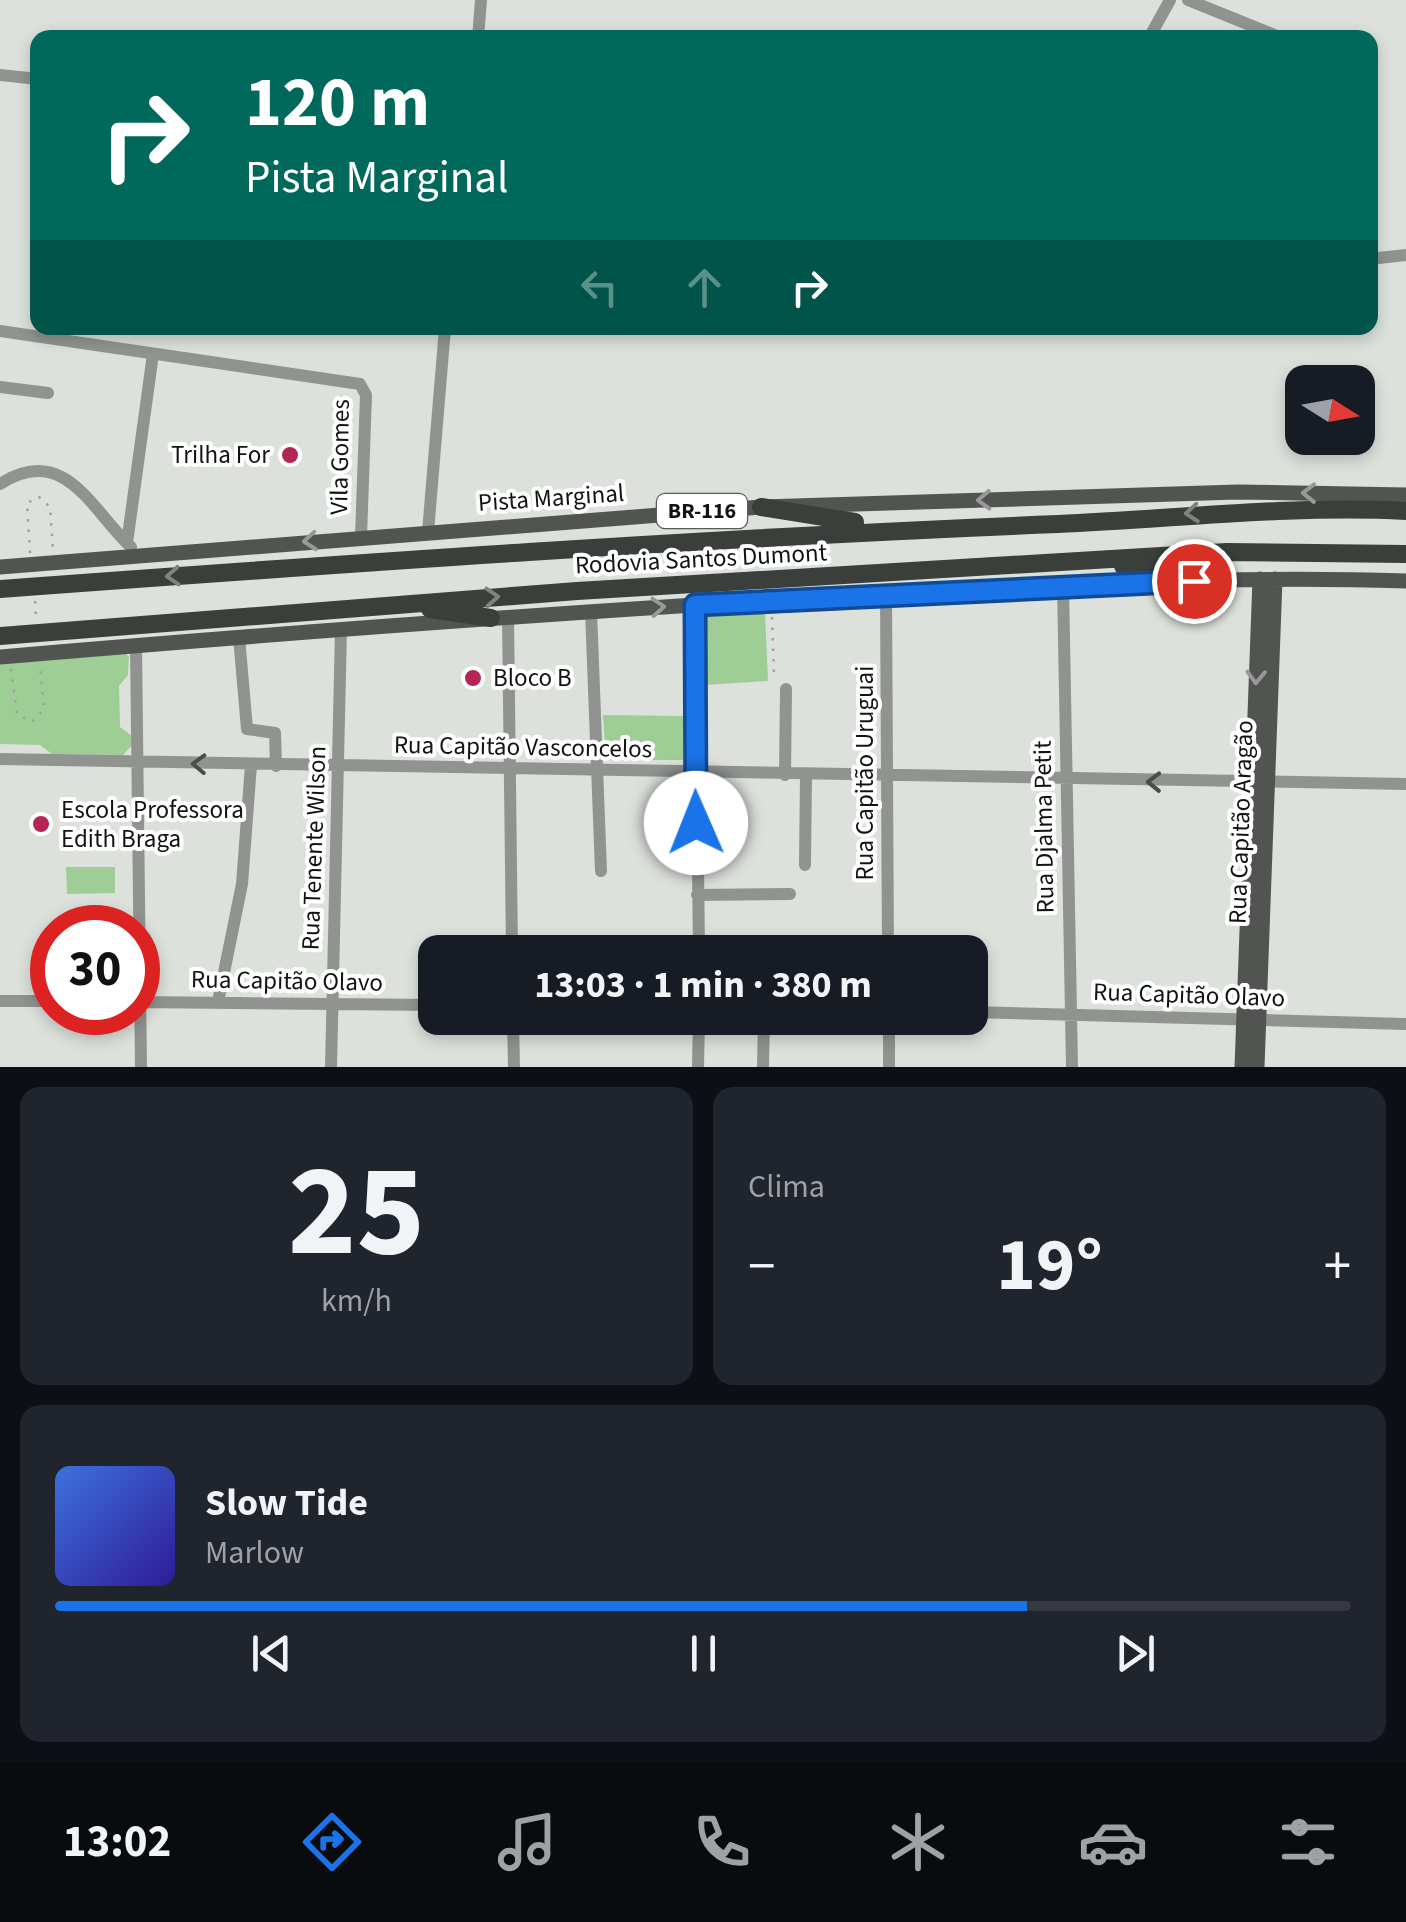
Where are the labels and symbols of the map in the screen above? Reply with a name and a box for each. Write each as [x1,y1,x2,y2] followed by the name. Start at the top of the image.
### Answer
[1285,365,1375,455] north arrow
[321,399,359,515] street label: Vila Gomes
[171,437,270,473] place label: Trilha For
[279,444,301,466] marker: Trilha For
[477,475,625,521] street label: Pista Marginal
[1300,482,1316,504] one-way arrow
[975,489,991,510] one-way arrow
[657,494,747,528] road number: BR-116
[1184,502,1200,523] one-way arrow
[302,530,318,552] one-way arrow
[574,534,828,584] street label: Rodovia Santos Dumont
[1152,539,1237,624] pin
[164,565,180,587] one-way arrow
[484,587,500,608] one-way arrow
[650,597,666,618] one-way arrow
[493,660,572,696] place label: Bloco B
[847,666,883,880] street label: Rua Capitão Uruguai
[462,667,484,689] marker: Bloco B
[1245,669,1266,685] one-way arrow
[1219,719,1263,925] street label: Rua Capitão Aragão
[393,727,653,767] street label: Rua Capitão Vasconcelos
[1024,740,1064,914] street label: Rua Djalma Petit
[292,745,336,951] street label: Rua Tenente Wilson
[191,753,207,774] one-way arrow
[644,771,748,875] position arrow
[1146,772,1162,793] one-way arrow
[61,792,244,857] place label: Escola Professora Edith Braga
[30,813,52,835] marker: Escola Professora Edith Braga
[30,905,160,1035] speed limit sign: 30
[191,961,383,1001] street label: Rua Capitão Olavo
[1092,974,1286,1016] street label: Rua Capitão Olavo

